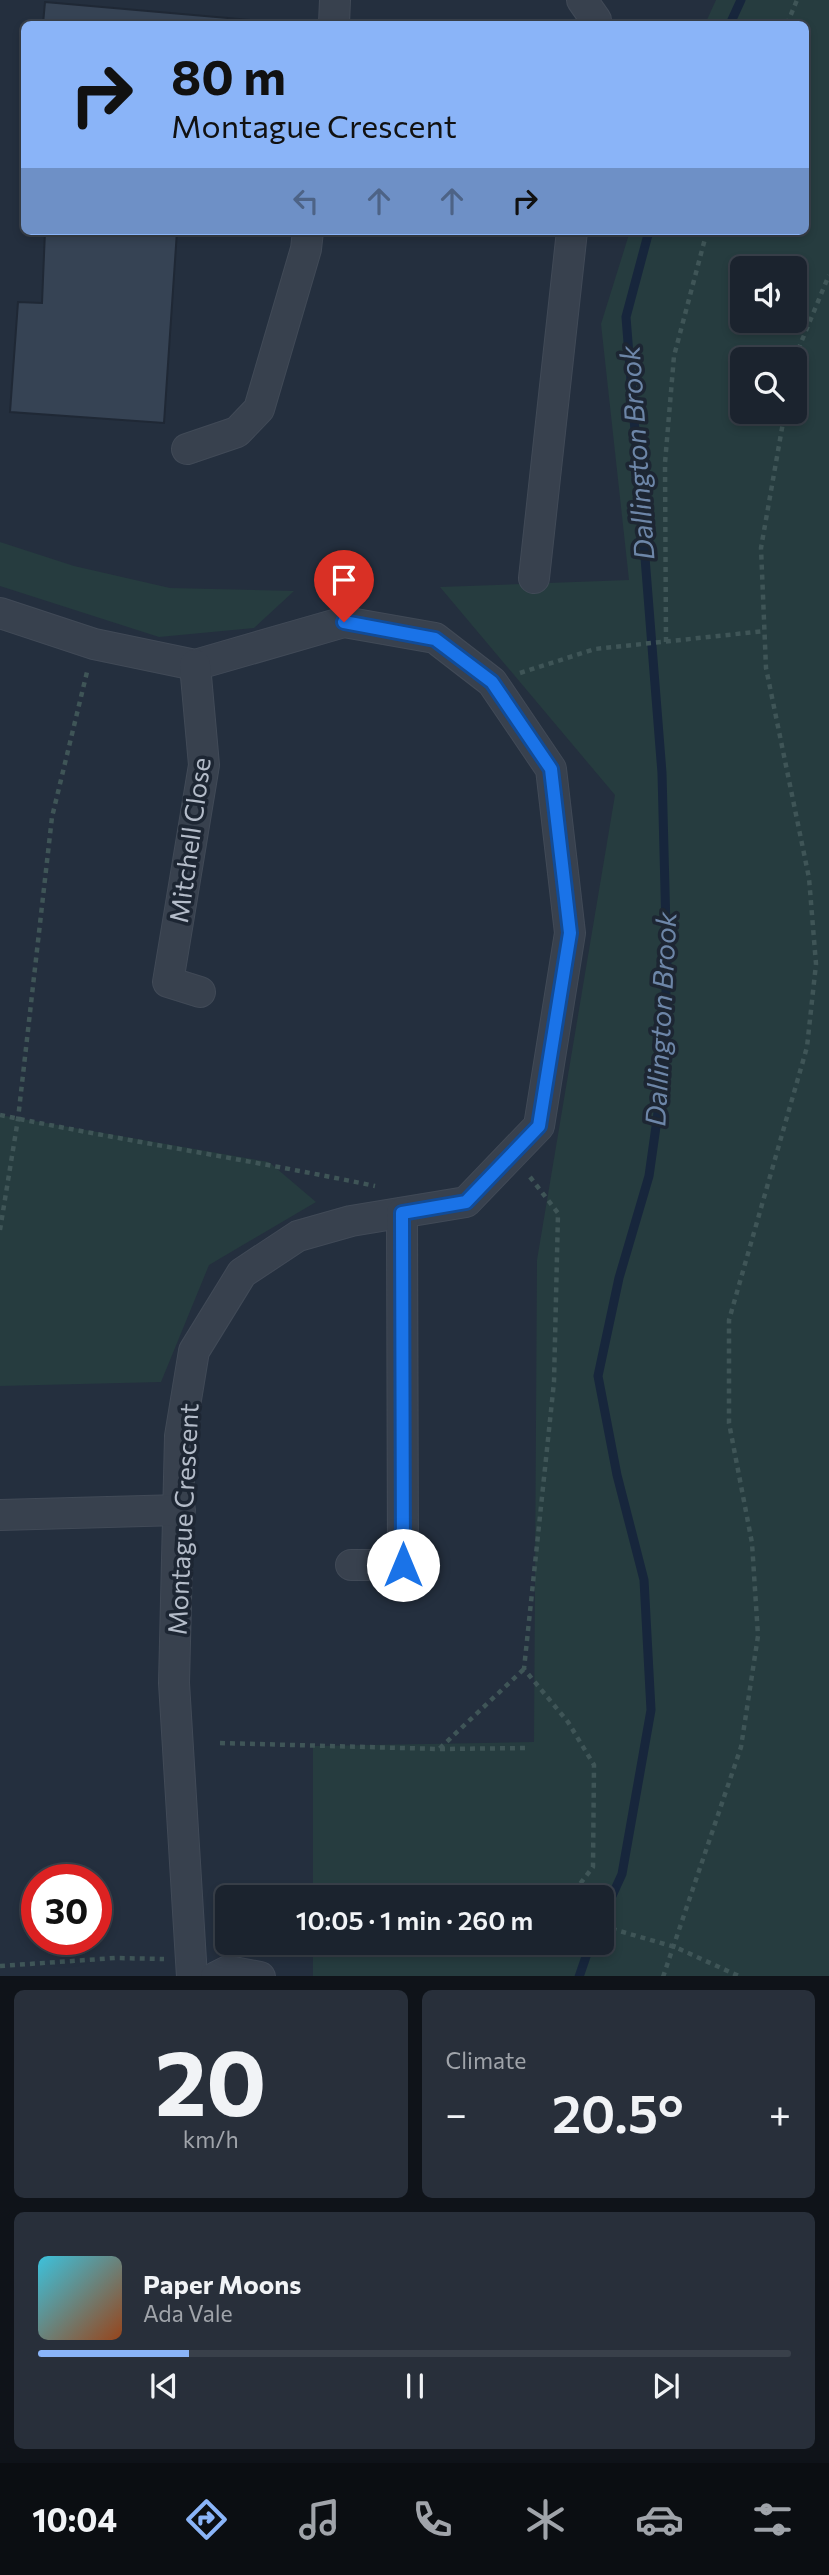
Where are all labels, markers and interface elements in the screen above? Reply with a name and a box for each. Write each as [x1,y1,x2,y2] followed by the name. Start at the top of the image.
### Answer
[171,45,286,105] text: 80 m
[56,49,147,140] icon: right
[171,105,457,145] text: Montague Crescent
[287,182,325,220] icon: left
[360,182,398,220] icon: ahead
[433,182,471,220] icon: ahead
[506,182,544,220] icon: right
[730,256,807,424] map controls
[730,256,807,333] button: sound
[611,344,660,561] water label: Dallington Brook
[730,347,807,424] button: search
[314,550,374,622] pin
[325,561,363,599] icon: arrive
[162,755,216,925] street label: Mitchell Close
[637,910,683,1127] water label: Dallington Brook
[160,1402,204,1636] street label: Montague Crescent
[366,1528,440,1602] position arrow
[21,1864,112,1955] speed limit sign: 30
[296,1904,533,1935] text: 10:05 · 1 min · 260 m
[155,2023,267,2135] text: 20
[446,2046,527,2074] text: Climate
[552,2080,684,2144] text: 20.5°
[446,2089,467,2136] text: −
[769,2089,791,2136] text: +
[183,2125,239,2153] text: km/h
[143,2268,301,2299] text: Paper Moons
[143,2299,233,2327] text: Ada Vale
[145,2367,183,2405] icon: previous
[396,2367,434,2405] icon: pause
[647,2367,685,2405] icon: next
[182,2495,231,2544] icon: directions
[295,2495,344,2544] icon: music
[408,2495,457,2544] icon: phone
[521,2495,570,2544] icon: climate
[635,2495,684,2544] icon: car
[748,2495,797,2544] icon: filters
[32,2499,117,2539] text: 10:04

